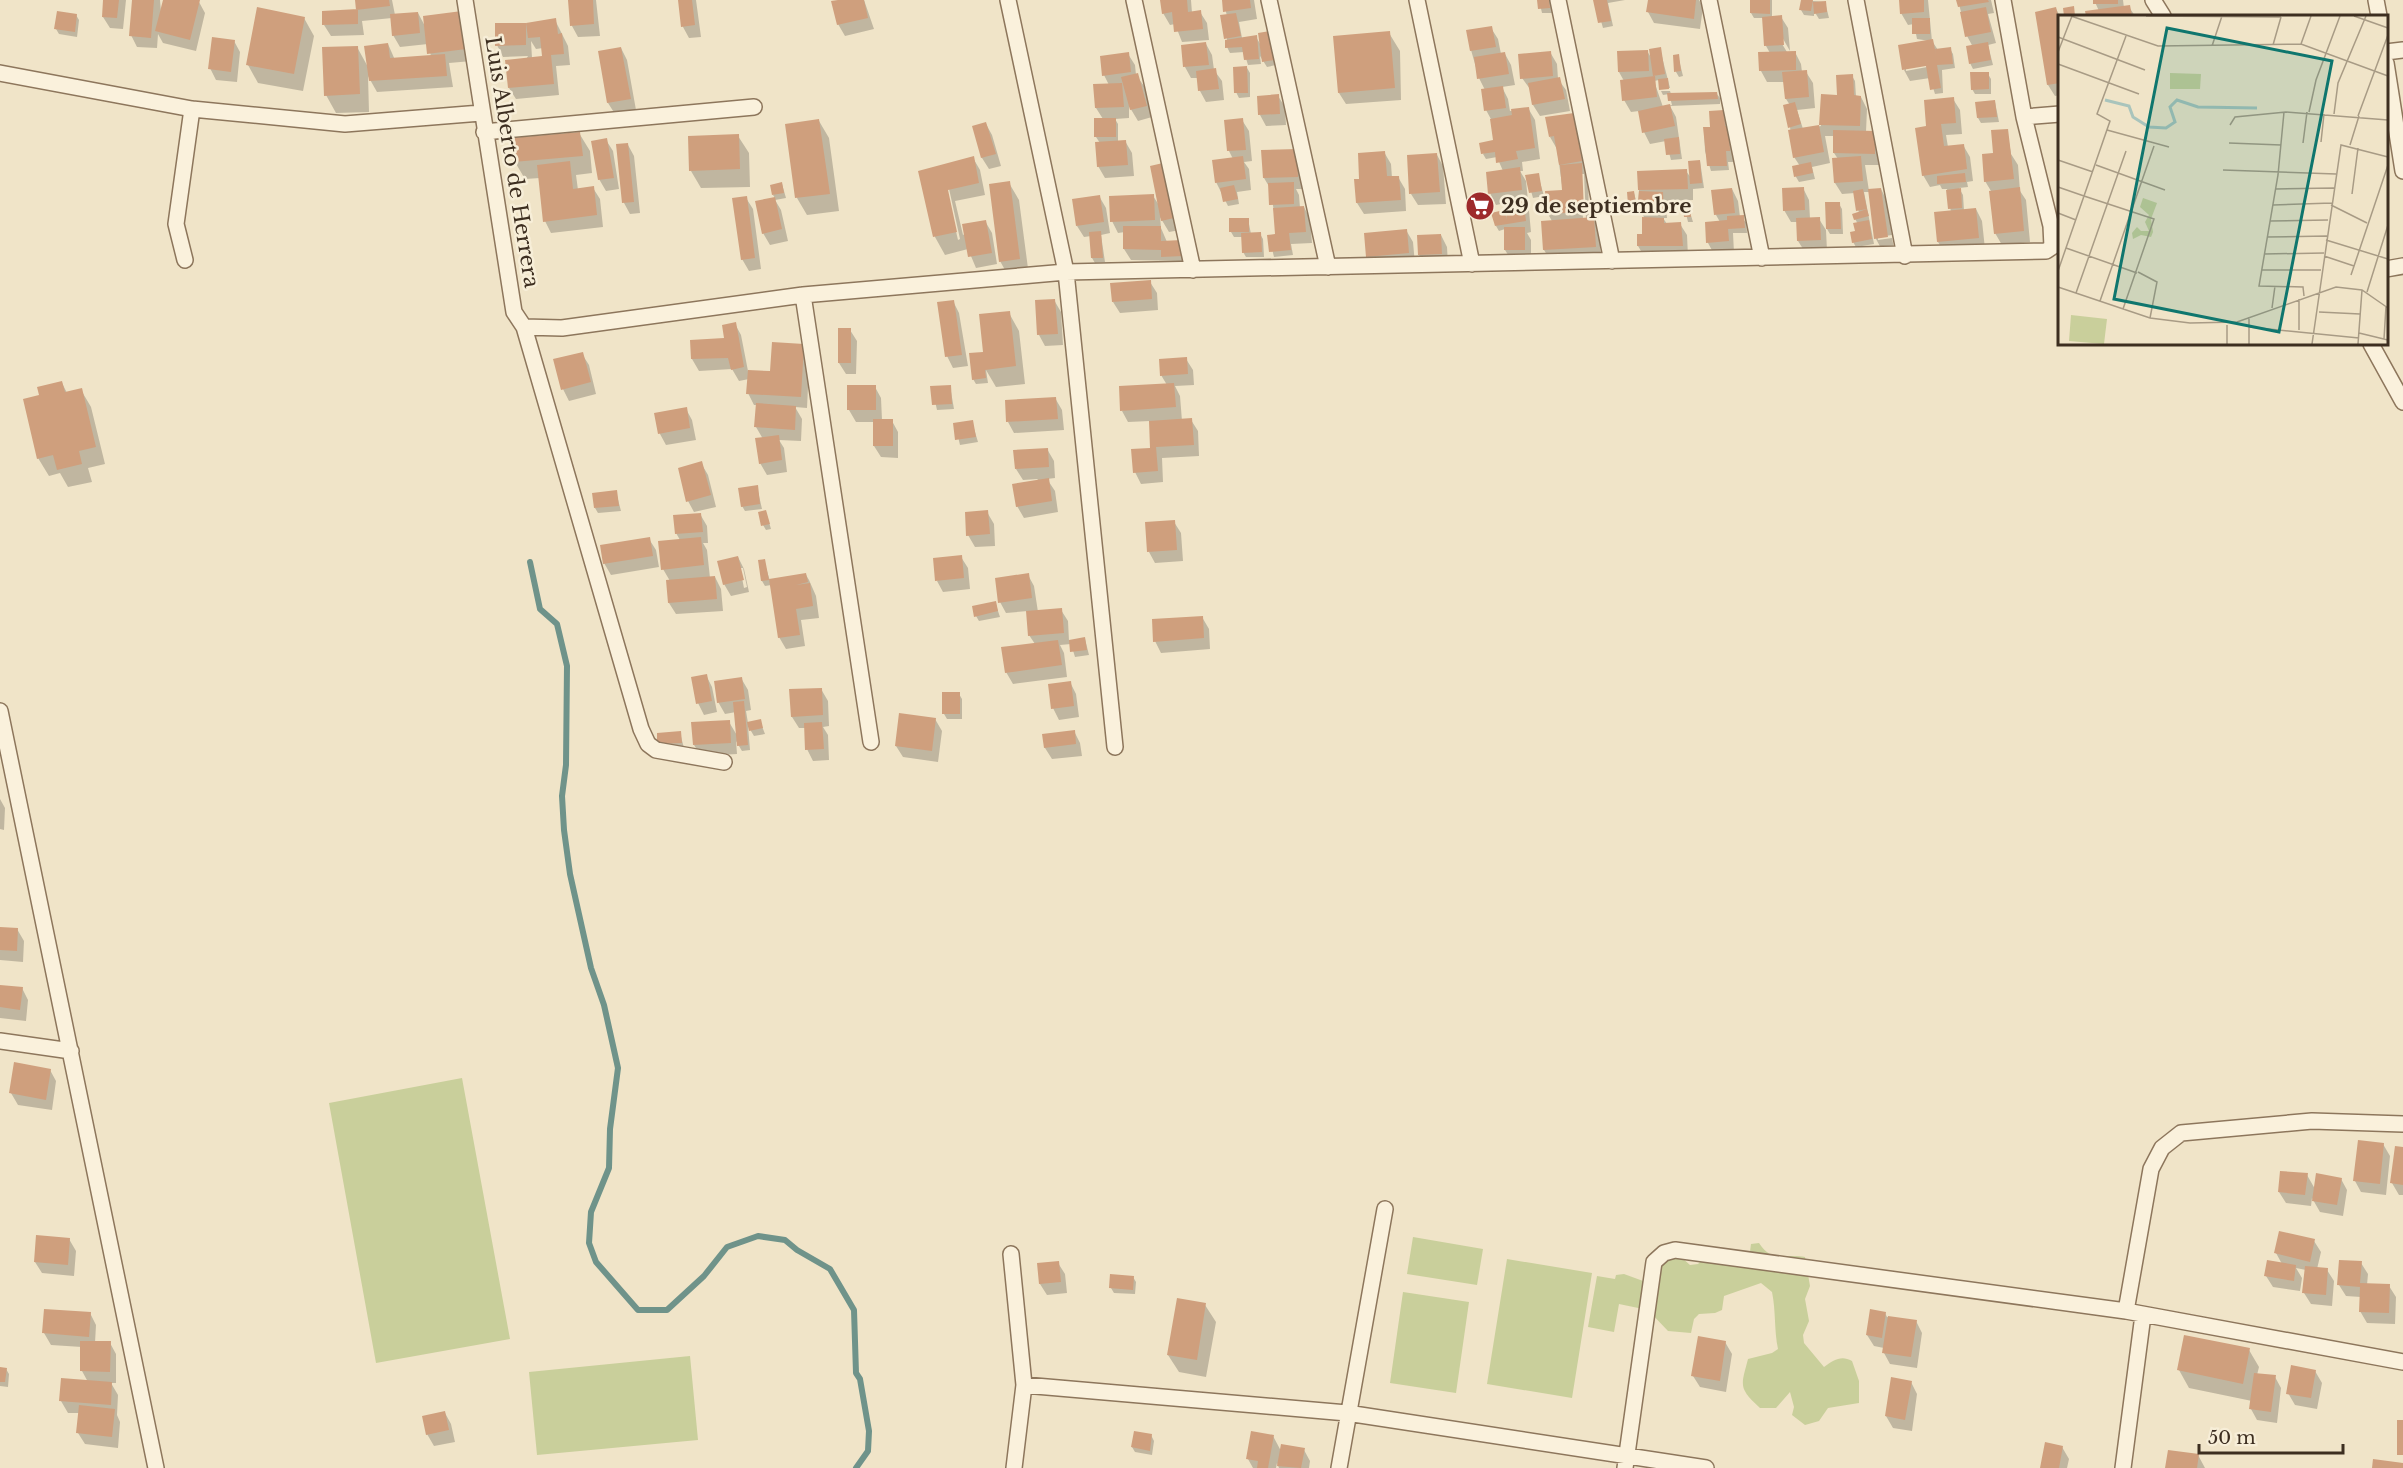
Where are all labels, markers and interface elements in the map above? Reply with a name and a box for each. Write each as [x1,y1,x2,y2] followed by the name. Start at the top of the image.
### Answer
[2058,15,2388,345] inset map
[479,34,545,290] street label: Luis Alberto de Herrera
[1464,190,1496,222] supermarket icon: 29 de septiembre
[1501,193,1691,219] place label: 29 de septiembre
[2199,1417,2343,1455] scale bar
[2208,1427,2256,1449] text: 50 m

